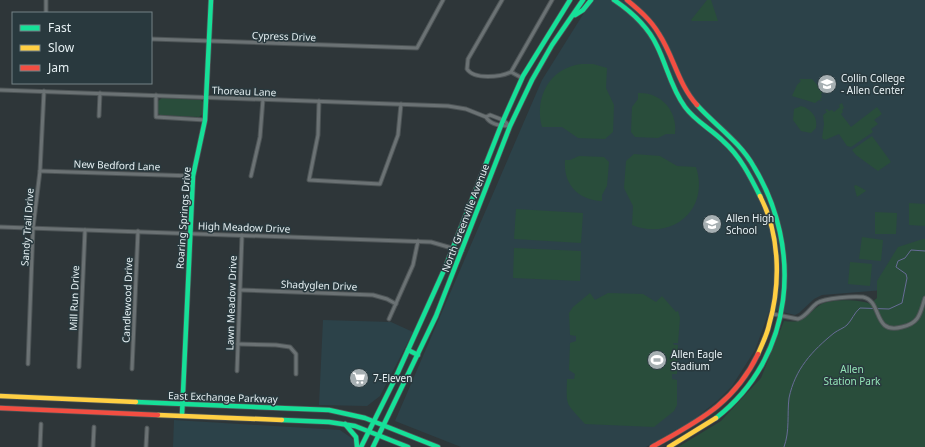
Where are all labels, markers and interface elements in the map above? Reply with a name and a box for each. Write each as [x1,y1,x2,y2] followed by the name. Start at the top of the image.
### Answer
[12,12,152,84] legend
[48,19,72,36] text: Fast
[252,28,317,44] street label: Cypress Drive
[48,39,75,56] text: Slow
[47,59,69,76] text: Jam
[841,71,905,97] place label: Collin College - Allen Center
[816,73,838,95] school or university icon: Collin College - Allen Center
[212,83,277,99] street label: Thoreau Lane
[73,156,161,174] street label: New Bedford Lane
[438,161,492,274] street label: North Greenville Avenue
[172,166,194,270] street label: Roaring Springs Drive
[17,187,37,267] street label: Sandy Trail Drive
[726,211,774,237] place label: Allen High School
[701,213,723,235] school or university icon: Allen High School
[198,218,291,236] street label: High Meadow Drive
[222,255,240,351] street label: Lawn Meadow Drive
[119,257,136,343] street label: Candlewood Drive
[66,265,82,331] street label: Mill Run Drive
[281,277,358,293] street label: Shadyglen Drive
[671,347,723,373] place label: Allen Eagle Stadium
[646,349,668,371] sports icon: Allen Eagle Stadium
[824,362,881,388] park label: Allen Station Park
[348,367,370,389] supermarket icon: 7-Eleven
[373,371,412,385] place label: 7-Eleven
[168,388,279,406] street label: East Exchange Parkway

